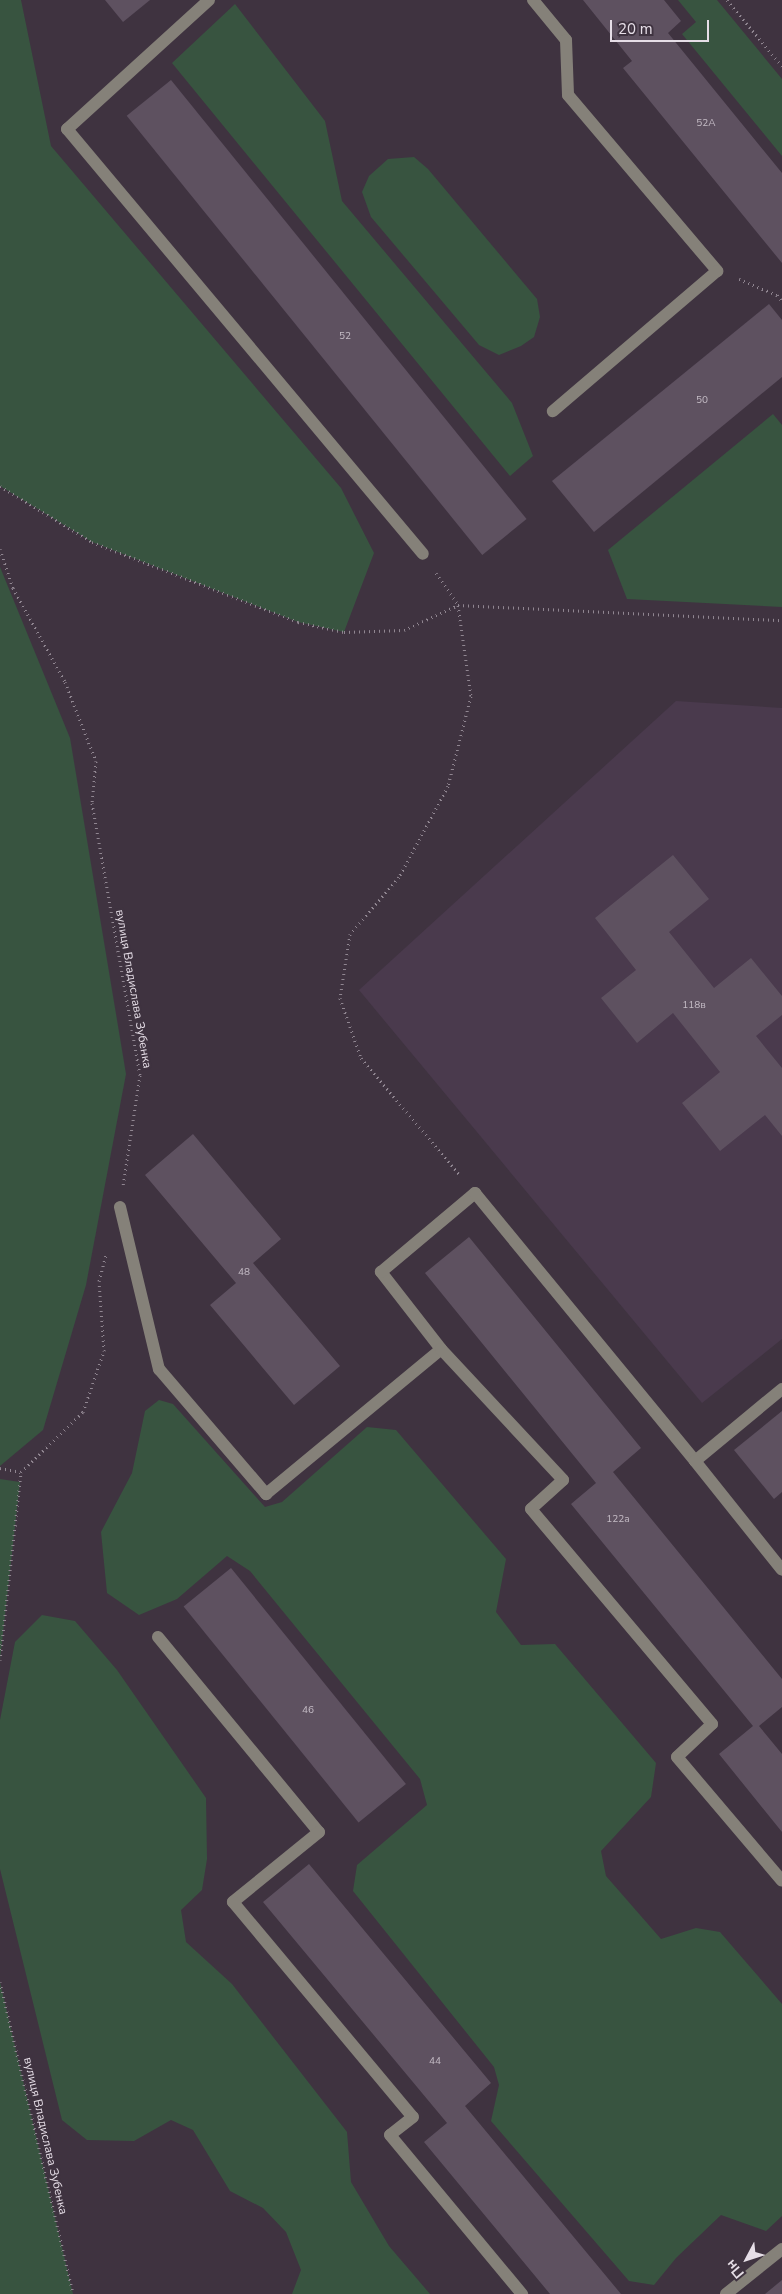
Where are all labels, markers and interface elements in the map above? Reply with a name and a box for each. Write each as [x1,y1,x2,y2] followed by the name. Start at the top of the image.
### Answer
[612,10,711,42] scale bar
[618,19,653,39] text: 20 m
[696,118,716,130] house number: 52А
[339,331,351,343] house number: 52
[696,395,708,407] house number: 50
[112,909,154,1069] street label: вулиця Владислава Зубенка
[682,1000,706,1012] house number: 118в
[238,1267,250,1279] house number: 48
[606,1514,630,1526] house number: 122а
[302,1705,314,1717] house number: 46
[20,2056,70,2216] street label: вулиця Владислава Зубенка
[429,2056,441,2068] house number: 44
[722,2234,772,2284] north arrow
[722,2255,749,2282] text: Пн

